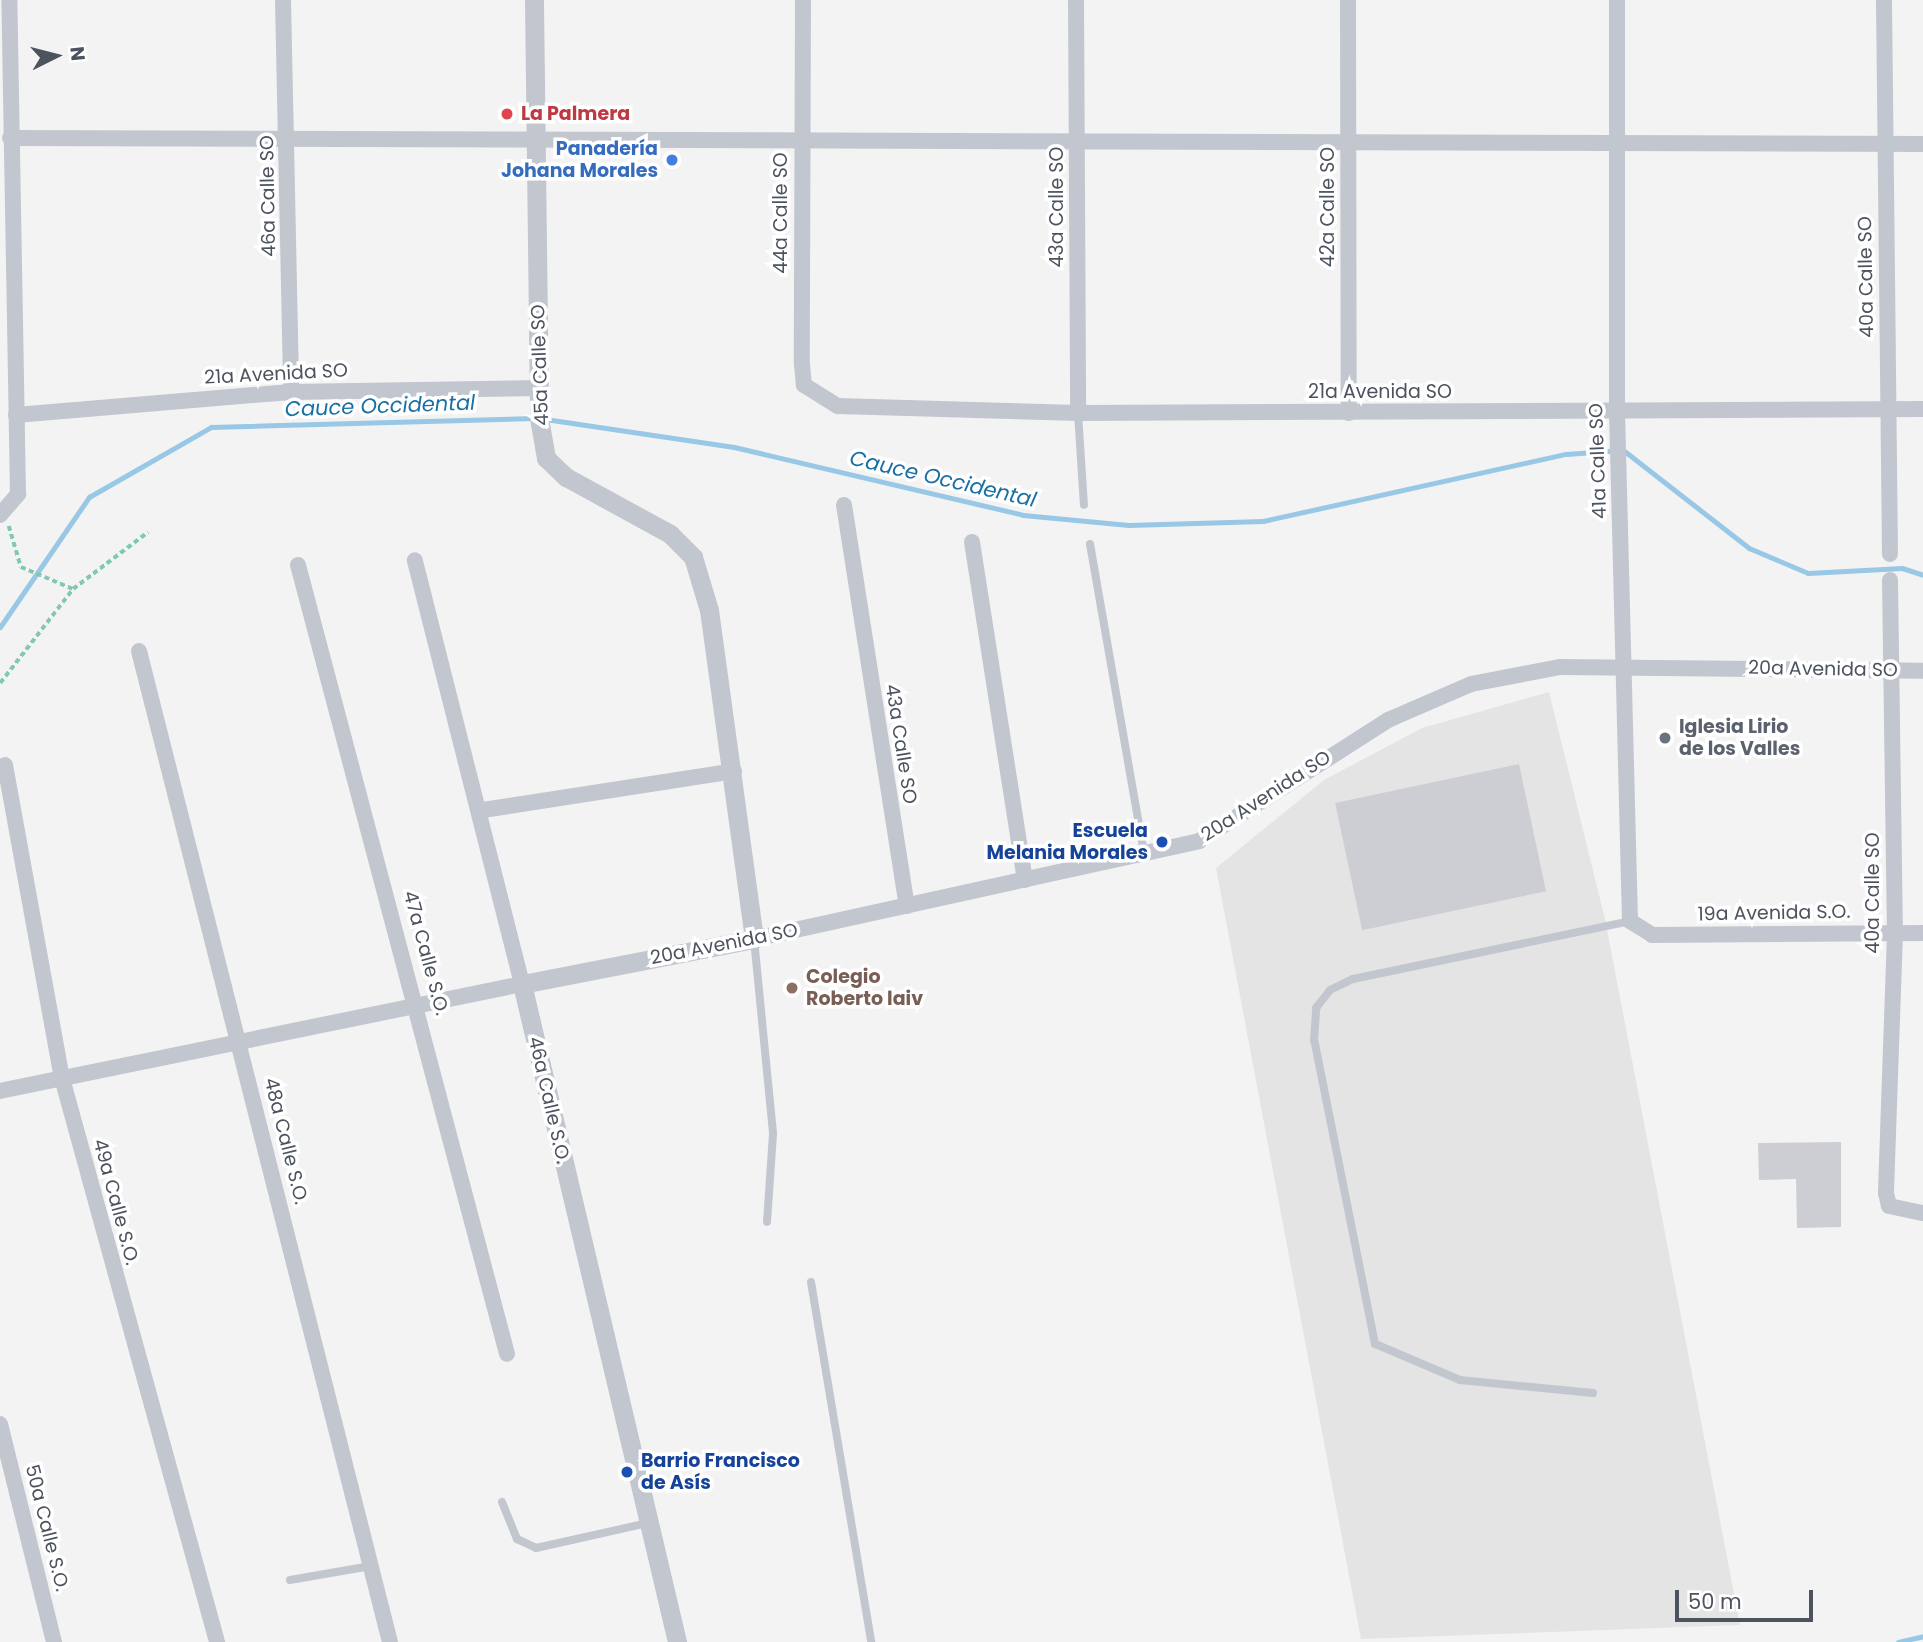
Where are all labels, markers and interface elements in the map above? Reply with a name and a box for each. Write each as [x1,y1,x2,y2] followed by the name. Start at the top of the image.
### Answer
[21,21,91,91] north arrow
[63,45,92,62] text: N
[521,103,630,125] place label: La Palmera
[499,106,515,122] marker: La Palmera
[256,135,280,257] street label: 46a Calle SO
[501,138,658,182] place label: Panadería Johana Morales
[1046,147,1068,267] street label: 43a Calle SO
[1317,147,1339,267] street label: 42a Calle SO
[664,152,680,168] marker: Panadería Johana Morales
[770,152,792,274] street label: 44a Calle SO
[1854,216,1878,338] street label: 40a Calle SO
[526,304,554,426] street label: 45a Calle SO
[204,359,348,389] street label: 21a Avenida SO
[1308,381,1452,403] street label: 21a Avenida SO
[284,390,476,422] water label: Cauce Occidental
[1585,403,1611,519] street label: 41a Calle SO
[847,445,1039,513] water label: Cauce Occidental
[1748,656,1898,682] street label: 20a Avenida SO
[880,683,922,805] street label: 43a Calle SO
[1679,716,1800,760] place label: Iglesia Lirio de los Valles
[1657,730,1673,746] marker: Iglesia Lirio de los Valles
[1197,746,1335,846] street label: 20a Avenida SO
[987,820,1148,864] place label: Escuela Melania Morales
[1862,832,1884,954] street label: 40a Calle SO
[1154,834,1170,850] marker: Escuela Melania Morales
[398,888,454,1018] street label: 47a Calle S.O.
[1697,900,1851,926] street label: 19a Avenida S.O.
[648,919,800,969] street label: 20a Avenida SO
[806,966,923,1010] place label: Colegio Roberto laiv
[784,980,800,996] marker: Colegio Roberto laiv
[523,1034,575,1166] street label: 46a Calle S.O.
[259,1075,313,1207] street label: 48a Calle S.O.
[88,1136,144,1268] street label: 49a Calle S.O.
[641,1450,800,1494] place label: Barrio Francisco de Asís
[20,1462,74,1594] street label: 50a Calle S.O.
[619,1464,635,1480] marker: Barrio Francisco de Asís
[1678,1576,1816,1620] scale bar
[1688,1587,1742,1616] text: 50 m

